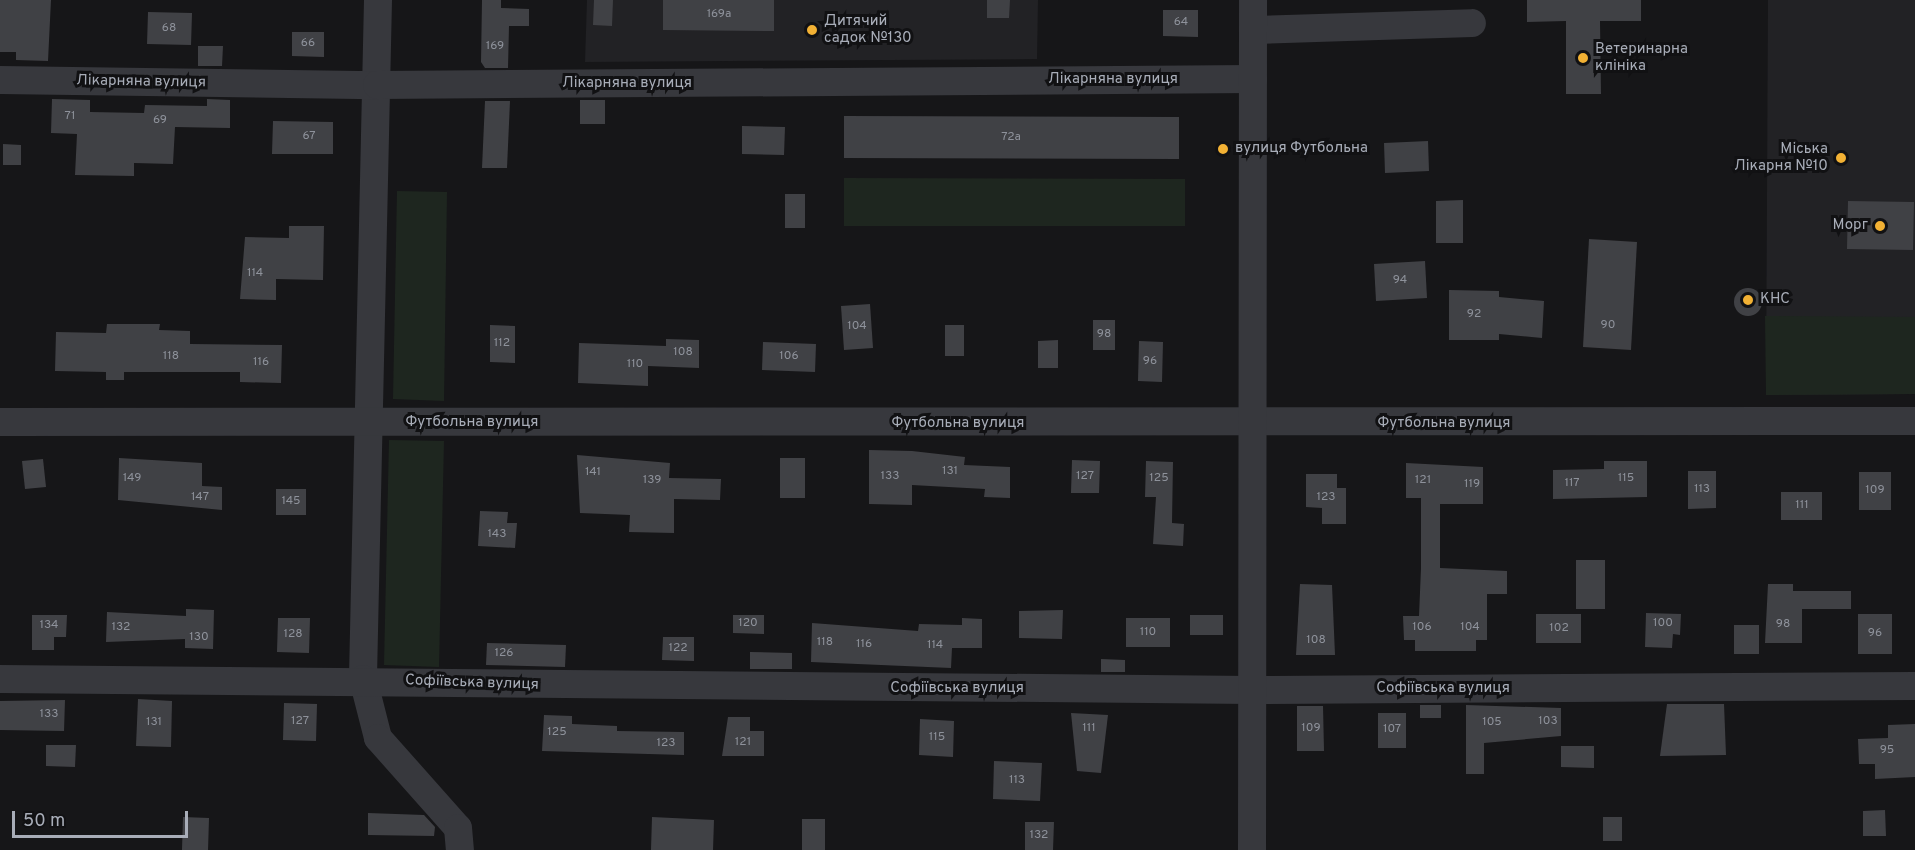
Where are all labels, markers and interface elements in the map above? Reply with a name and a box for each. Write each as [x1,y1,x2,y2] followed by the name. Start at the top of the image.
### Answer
[707,8,731,22] house number: 169а
[824,12,912,47] place label: Дитячий садок №130
[1174,16,1188,30] house number: 64
[162,22,176,36] house number: 68
[805,23,819,37] marker: Дитячий садок №130
[301,37,315,51] house number: 66
[486,40,504,54] house number: 169
[1595,40,1688,75] place label: Ветеринарна клініка
[1576,51,1590,65] marker: Ветеринарна клініка
[1048,71,1178,89] street label: Лікарняна вулиця
[76,72,206,92] street label: Лікарняна вулиця
[562,75,692,93] street label: Лікарняна вулиця
[65,110,75,124] house number: 71
[153,114,167,128] house number: 69
[302,130,316,144] house number: 67
[1001,131,1021,145] house number: 72а
[1235,140,1368,158] place label: вулиця Футбольна
[1734,140,1828,175] place label: Міська Лікарня №10
[1216,142,1230,156] marker: вулиця Футбольна
[1832,149,1850,167] marker: Міська Лікарня №10
[1833,217,1868,235] place label: Морг
[1873,219,1887,233] marker: Морг
[247,267,263,281] house number: 114
[1393,274,1407,288] house number: 94
[1760,291,1790,309] place label: КНС
[1741,293,1755,307] marker: КНС
[1467,308,1481,322] house number: 92
[1601,319,1615,333] house number: 90
[847,320,867,334] house number: 104
[1097,328,1111,342] house number: 98
[494,337,510,351] house number: 112
[673,346,693,360] house number: 108
[163,350,179,364] house number: 118
[779,350,799,364] house number: 106
[1143,355,1157,369] house number: 96
[253,356,269,370] house number: 116
[627,358,643,372] house number: 110
[406,414,538,432] street label: Футбольна вулиця
[892,415,1024,433] street label: Футбольна вулиця
[1378,415,1510,433] street label: Футбольна вулиця
[942,465,958,479] house number: 131
[585,466,601,480] house number: 141
[881,470,899,484] house number: 133
[1076,470,1094,484] house number: 127
[123,472,141,486] house number: 149
[1149,472,1169,486] house number: 125
[1618,472,1634,486] house number: 115
[643,474,661,488] house number: 139
[1415,474,1431,488] house number: 121
[1564,477,1580,491] house number: 117
[1464,478,1480,492] house number: 119
[1694,483,1710,497] house number: 113
[1865,484,1885,498] house number: 109
[191,491,209,505] house number: 147
[1316,491,1336,505] house number: 123
[281,495,301,509] house number: 145
[1795,499,1809,513] house number: 111
[488,528,506,542] house number: 143
[738,617,758,631] house number: 120
[1653,617,1673,631] house number: 100
[1776,618,1790,632] house number: 98
[39,619,59,633] house number: 134
[112,621,130,635] house number: 132
[1412,621,1432,635] house number: 106
[1460,621,1480,635] house number: 104
[1549,622,1569,636] house number: 102
[1140,626,1156,640] house number: 110
[1868,627,1882,641] house number: 96
[283,628,303,642] house number: 128
[189,631,209,645] house number: 130
[1306,634,1326,648] house number: 108
[817,636,833,650] house number: 118
[856,638,872,652] house number: 116
[927,639,943,653] house number: 114
[668,642,688,656] house number: 122
[495,647,513,661] house number: 126
[405,672,539,694] street label: Софіївська вулиця
[890,680,1024,698] street label: Софіївська вулиця
[1376,680,1510,698] street label: Софіївська вулиця
[40,708,58,722] house number: 133
[291,715,309,729] house number: 127
[1538,715,1558,729] house number: 103
[146,716,162,730] house number: 131
[1482,716,1502,730] house number: 105
[1082,722,1096,736] house number: 111
[1301,722,1321,736] house number: 109
[1383,723,1401,737] house number: 107
[547,726,567,740] house number: 125
[929,731,945,745] house number: 115
[735,736,751,750] house number: 121
[656,737,676,751] house number: 123
[1880,744,1894,758] house number: 95
[1009,774,1025,788] house number: 113
[15,799,190,837] scale bar
[23,810,65,833] text: 50 m
[1030,829,1048,843] house number: 132

